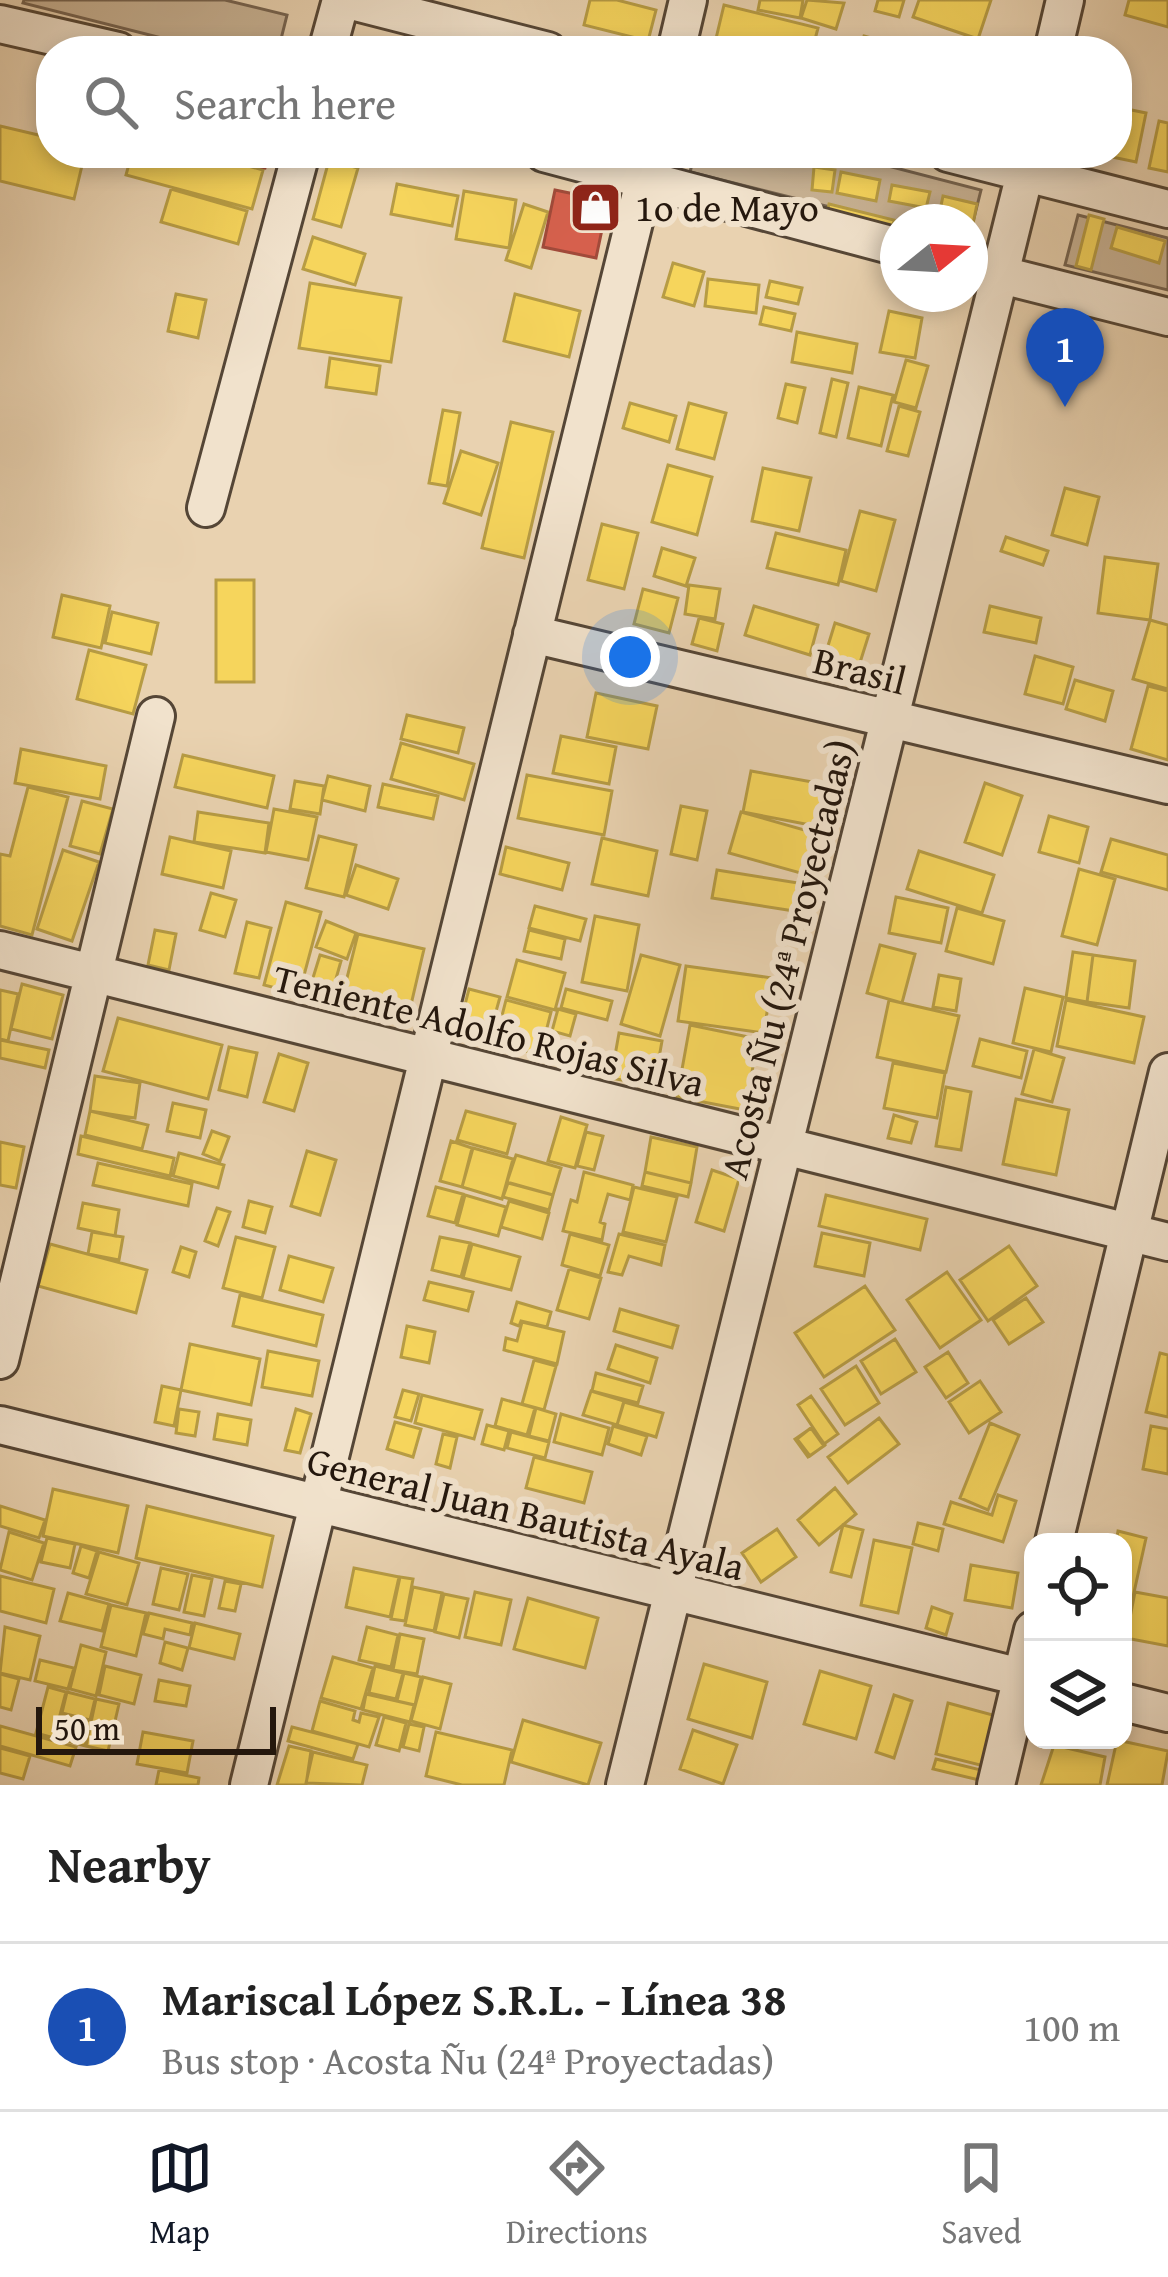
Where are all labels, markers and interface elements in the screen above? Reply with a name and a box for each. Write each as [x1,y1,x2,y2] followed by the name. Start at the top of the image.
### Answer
[36,36,1132,168] search box
[78,69,144,135] icon: search
[174,70,396,135] text: Search here
[635,178,819,235] place label: 1o de Mayo
[568,179,624,235] shop icon: 1o de Mayo
[880,204,988,312] north arrow
[1026,308,1104,407] pin: 1
[600,627,660,687] your location
[808,631,912,709] street label: Brasil
[704,733,869,1185] street label: Acosta Ñu (24ª Proyectadas)
[268,948,711,1111] street label: Teniente Adolfo Rojas Silva
[302,1431,751,1595] street label: General Juan Bautista Ayala
[1024,1533,1132,1749] map controls
[1024,1533,1132,1641] button: locate
[1024,1641,1132,1749] button: layers
[36,1701,276,1754] scale bar
[54,1704,120,1752] text: 50 m
[48,1826,211,1901] text: Nearby
[162,1966,787,2031] text: Mariscal López S.R.L. - Línea 38
[77,1998,97,2055] text: 1
[1023,1998,1120,2055] text: 100 m
[162,2031,774,2088] text: Bus stop · Acosta Ñu (24ª Proyectadas)
[147,2135,213,2255] tab: Map
[506,2135,648,2255] tab: Directions
[941,2135,1021,2255] tab: Saved

